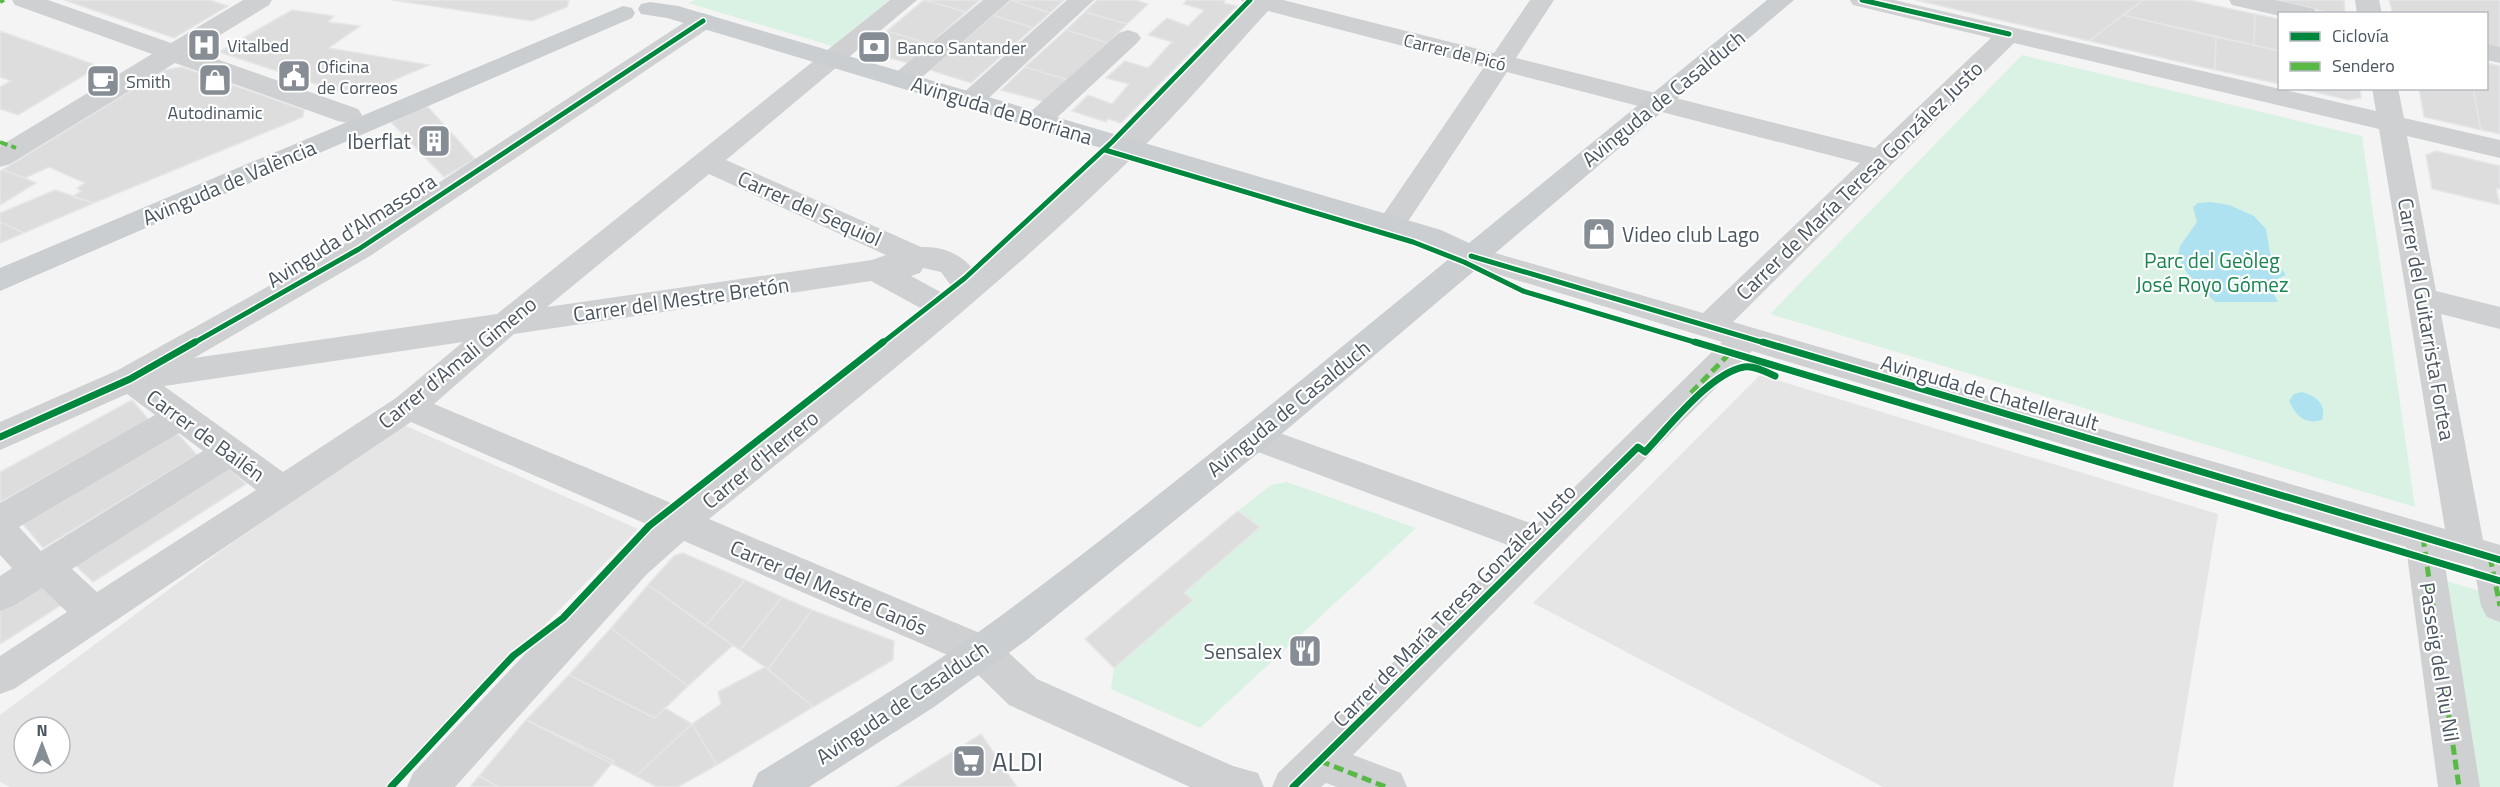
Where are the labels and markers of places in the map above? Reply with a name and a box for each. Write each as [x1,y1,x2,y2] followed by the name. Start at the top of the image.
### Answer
[186,27,222,63] hospital icon: Vitalbed
[856,29,892,65] bank icon: Banco Santander
[227,32,289,59] place label: Vitalbed
[897,34,1026,61] place label: Banco Santander
[317,53,398,101] place label: Oficina de Correos
[276,58,312,94] public building icon: Oficina de Correos
[197,62,233,98] shop icon: Autodinamic
[85,63,121,99] cafe icon: Smith
[126,68,171,95] place label: Smith
[167,99,263,126] place label: Autodinamic
[416,123,452,159] building icon: Iberflat
[347,125,412,157] place label: Iberflat
[1581,216,1617,252] shop icon: Video club Lago
[1622,218,1760,250] place label: Video club Lago
[1287,633,1323,669] restaurant icon: Sensalex
[1204,635,1282,667] place label: Sensalex
[992,742,1043,781] place label: ALDI
[951,743,987,779] supermarket icon: ALDI

